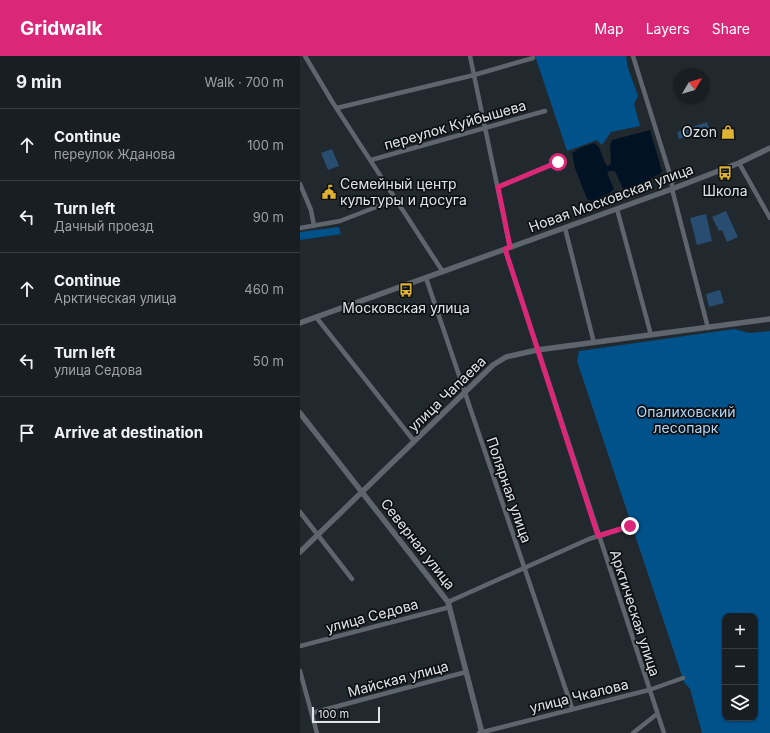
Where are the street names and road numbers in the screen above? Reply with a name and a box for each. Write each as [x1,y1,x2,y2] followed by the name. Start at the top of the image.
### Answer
[382,96,528,153] street label: переулок Куйбышева
[526,160,695,235] street label: Новая Московская улица
[404,352,489,435] street label: улица Чапаева
[483,435,536,545] street label: Полярная улица
[378,495,459,593] street label: Северная улица
[607,547,664,678] street label: Арктическая улица
[324,595,420,636] street label: улица Седова
[346,657,450,700] street label: Майская улица
[528,675,630,716] street label: улица Чкалова

